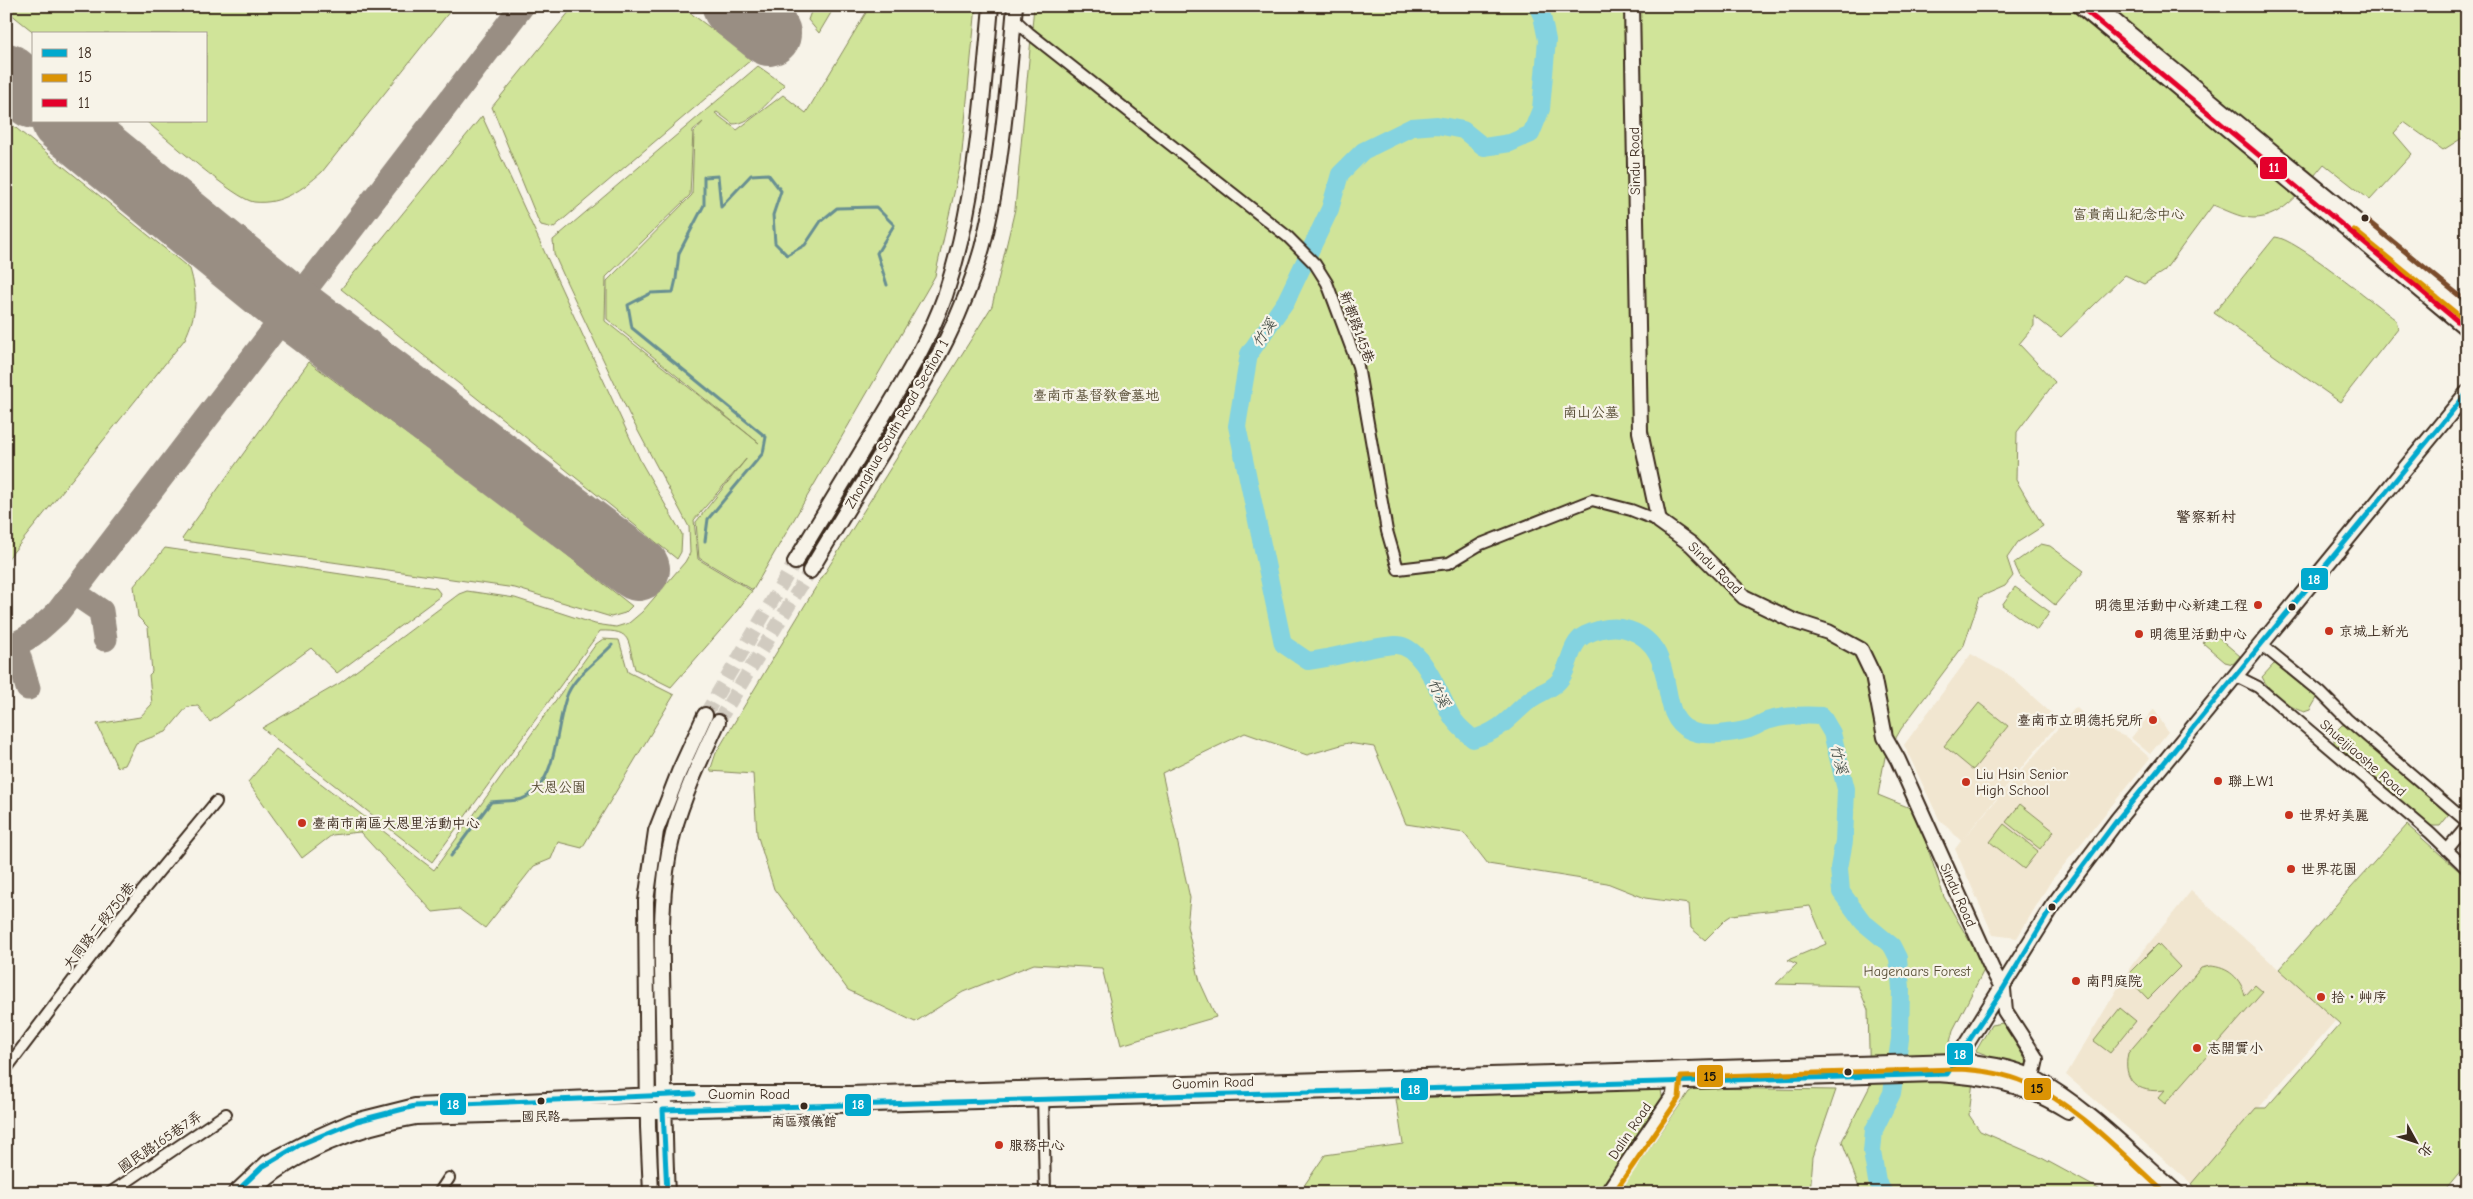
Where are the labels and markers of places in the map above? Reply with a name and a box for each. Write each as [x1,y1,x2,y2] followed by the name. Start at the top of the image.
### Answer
[2360,213,2370,223] unlabelled marker
[2094,597,2248,614] place label: 明德里活動中心新建工程
[2252,599,2264,611] marker: 明德里活動中心新建工程
[2287,602,2297,612] unlabelled marker
[2339,623,2409,640] place label: 京城上新光
[2323,625,2335,637] marker: 京城上新光
[2149,626,2247,643] place label: 明德里活動中心
[2133,628,2145,640] marker: 明德里活動中心
[2017,712,2143,729] place label: 臺南市立明德托兒所
[2147,714,2159,726] marker: 臺南市立明德托兒所
[1976,766,2069,799] place label: Liu Hsin Senior High School
[2228,773,2274,790] place label: 聯上W1
[2212,775,2224,787] marker: 聯上W1
[1960,776,1972,788] marker: Liu Hsin Senior High School
[2299,807,2369,824] place label: 世界好美麗
[2283,809,2295,821] marker: 世界好美麗
[312,815,480,832] place label: 臺南市南區大恩里活動中心
[296,817,308,829] marker: 臺南市南區大恩里活動中心
[2301,861,2357,878] place label: 世界花園
[2285,863,2297,875] marker: 世界花園
[2047,902,2057,912] unlabelled marker
[2086,973,2142,990] place label: 南門庭院
[2070,975,2082,987] marker: 南門庭院
[2331,989,2387,1006] place label: 拾・艸序
[2315,991,2327,1003] marker: 拾・艸序
[2207,1040,2263,1057] place label: 志開實小
[2191,1042,2203,1054] marker: 志開實小
[1843,1067,1853,1077] unlabelled marker
[536,1096,546,1106] marker: 國民路
[799,1101,809,1111] marker: 南區殯儀館
[521,1109,561,1124] place label: 國民路
[771,1114,837,1129] place label: 南區殯儀館
[1009,1137,1065,1154] place label: 服務中心
[993,1139,1005,1151] marker: 服務中心

